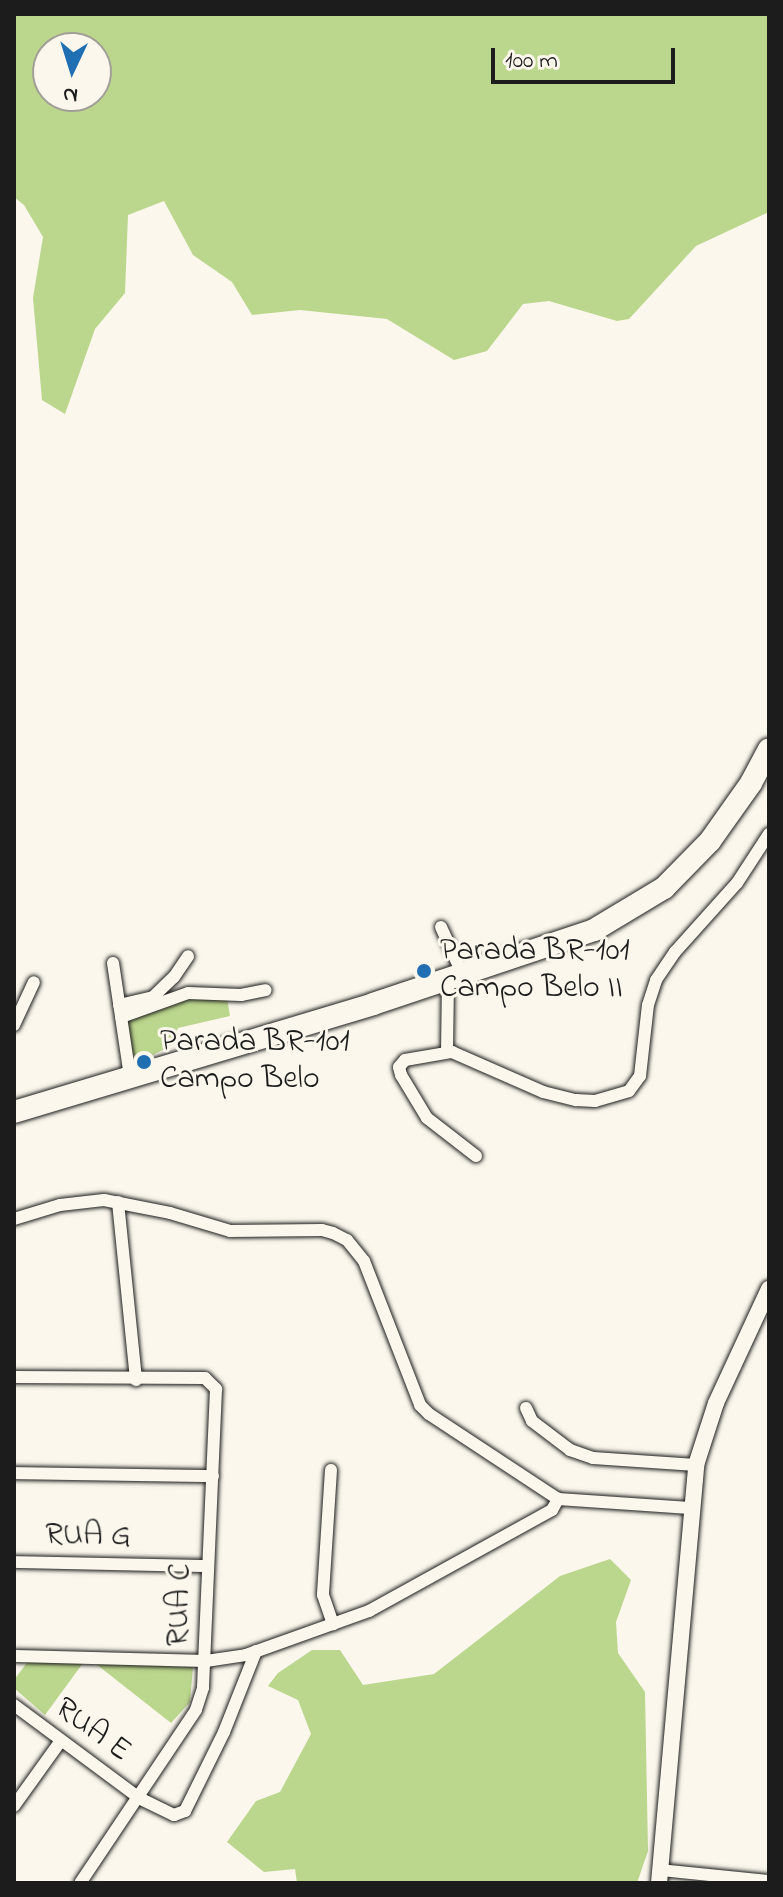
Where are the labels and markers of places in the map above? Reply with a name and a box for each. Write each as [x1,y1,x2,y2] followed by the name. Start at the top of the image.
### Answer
[440,934,630,1009] place label: Parada BR-101 Campo Belo II
[415,962,433,980] marker: Parada BR-101 Campo Belo II
[160,1025,350,1100] place label: Parada BR-101 Campo Belo
[135,1053,153,1071] marker: Parada BR-101 Campo Belo

